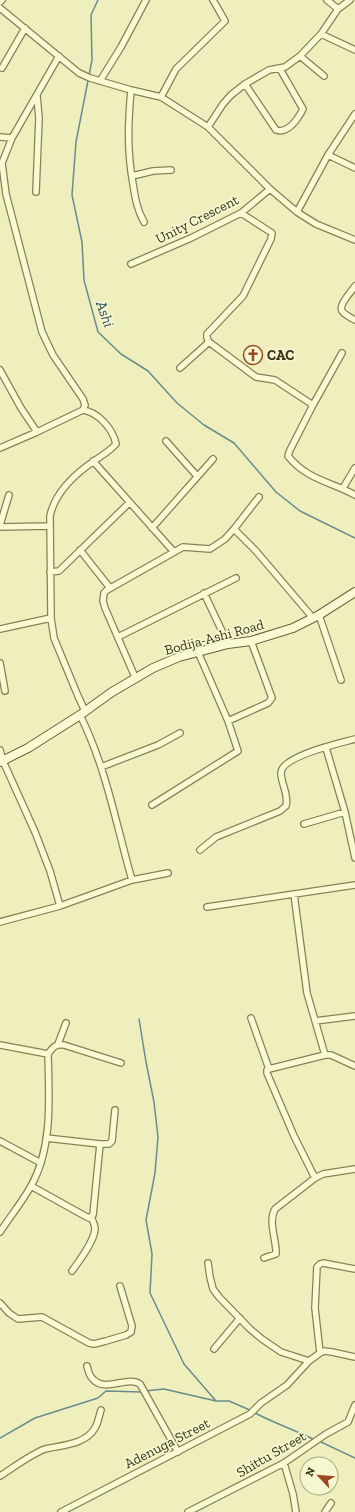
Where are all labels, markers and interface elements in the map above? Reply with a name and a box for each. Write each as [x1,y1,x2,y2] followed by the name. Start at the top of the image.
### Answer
[153,191,242,248] street label: Unity Crescent
[92,297,118,330] water label: Ashi
[242,344,264,366] church icon: CAC
[267,347,294,364] place label: CAC
[163,616,266,659] street label: Bodija-Ashi Road
[122,1414,213,1472] street label: Adenuga Street
[233,1427,310,1481] street label: Shittu Street
[299,1456,339,1496] north arrow
[303,1465,318,1478] text: N

